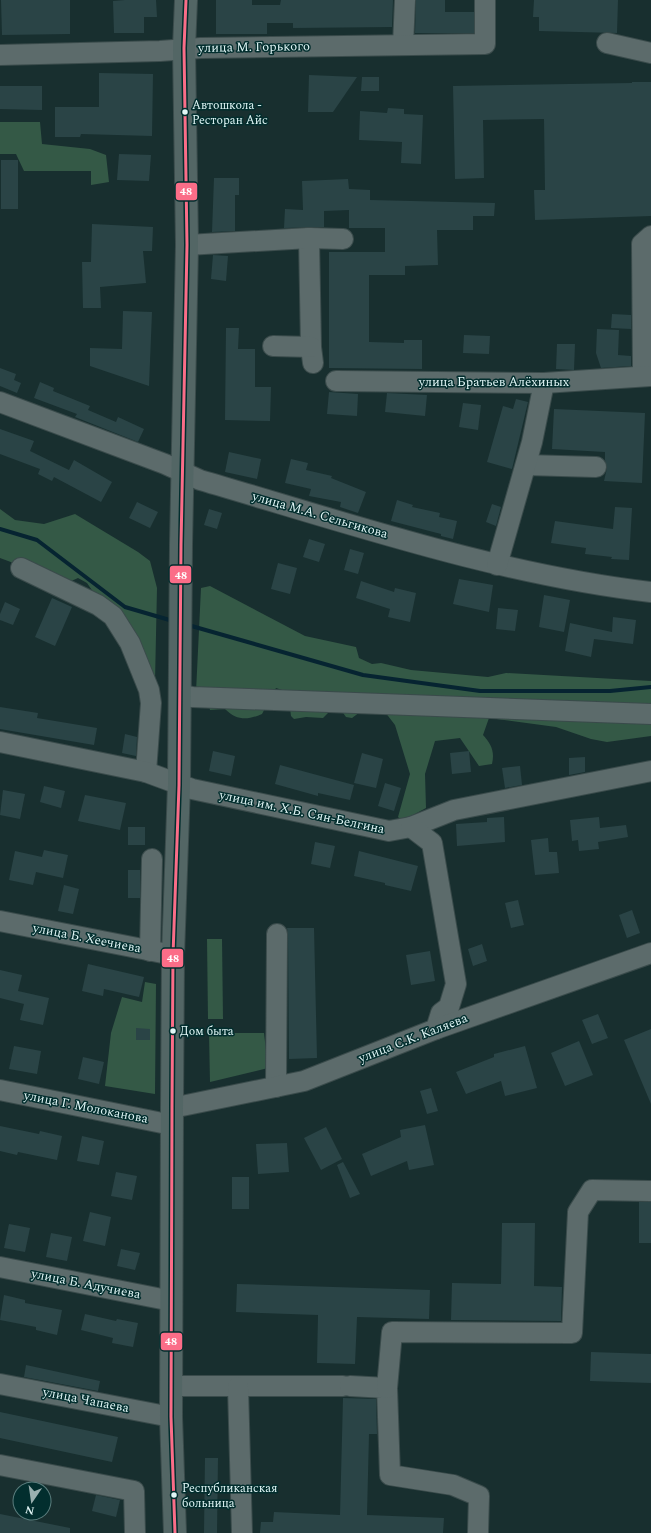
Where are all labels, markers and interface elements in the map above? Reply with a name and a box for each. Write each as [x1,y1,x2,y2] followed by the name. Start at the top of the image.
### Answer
[197,36,310,58] street label: улица М. Горького
[192,96,268,130] place label: Автошкола - Ресторан Айс
[180,107,190,117] marker: Автошкола - Ресторан Айс
[175,182,198,201] line badge: 48
[180,183,192,200] text: 48
[418,372,570,392] street label: улица Братьев Алёхиных
[249,486,391,544] street label: улица М.А. Сельгикова
[169,565,192,584] line badge: 48
[175,567,187,584] text: 48
[217,785,387,839] street label: улица им. Х.Б. Сян-Белгина
[30,918,143,958] street label: улица Б. Хеечиева
[161,948,184,968] line badge: 48
[167,950,179,967] text: 48
[354,1008,471,1068] street label: улица С.К. Каляева
[180,1022,234,1041] place label: Дом быта
[168,1026,178,1036] marker: Дом быта
[21,1085,150,1129] street label: улица Г. Молоканова
[29,1263,143,1305] street label: улица Б. Адучиева
[160,1332,183,1351] line badge: 48
[165,1333,177,1350] text: 48
[40,1382,132,1418] street label: улица Чапаева
[182,1479,278,1513] place label: Республиканская больница
[12,1481,52,1521] north arrow
[169,1490,179,1500] marker: Республиканская больница
[24,1501,36,1520] text: N

